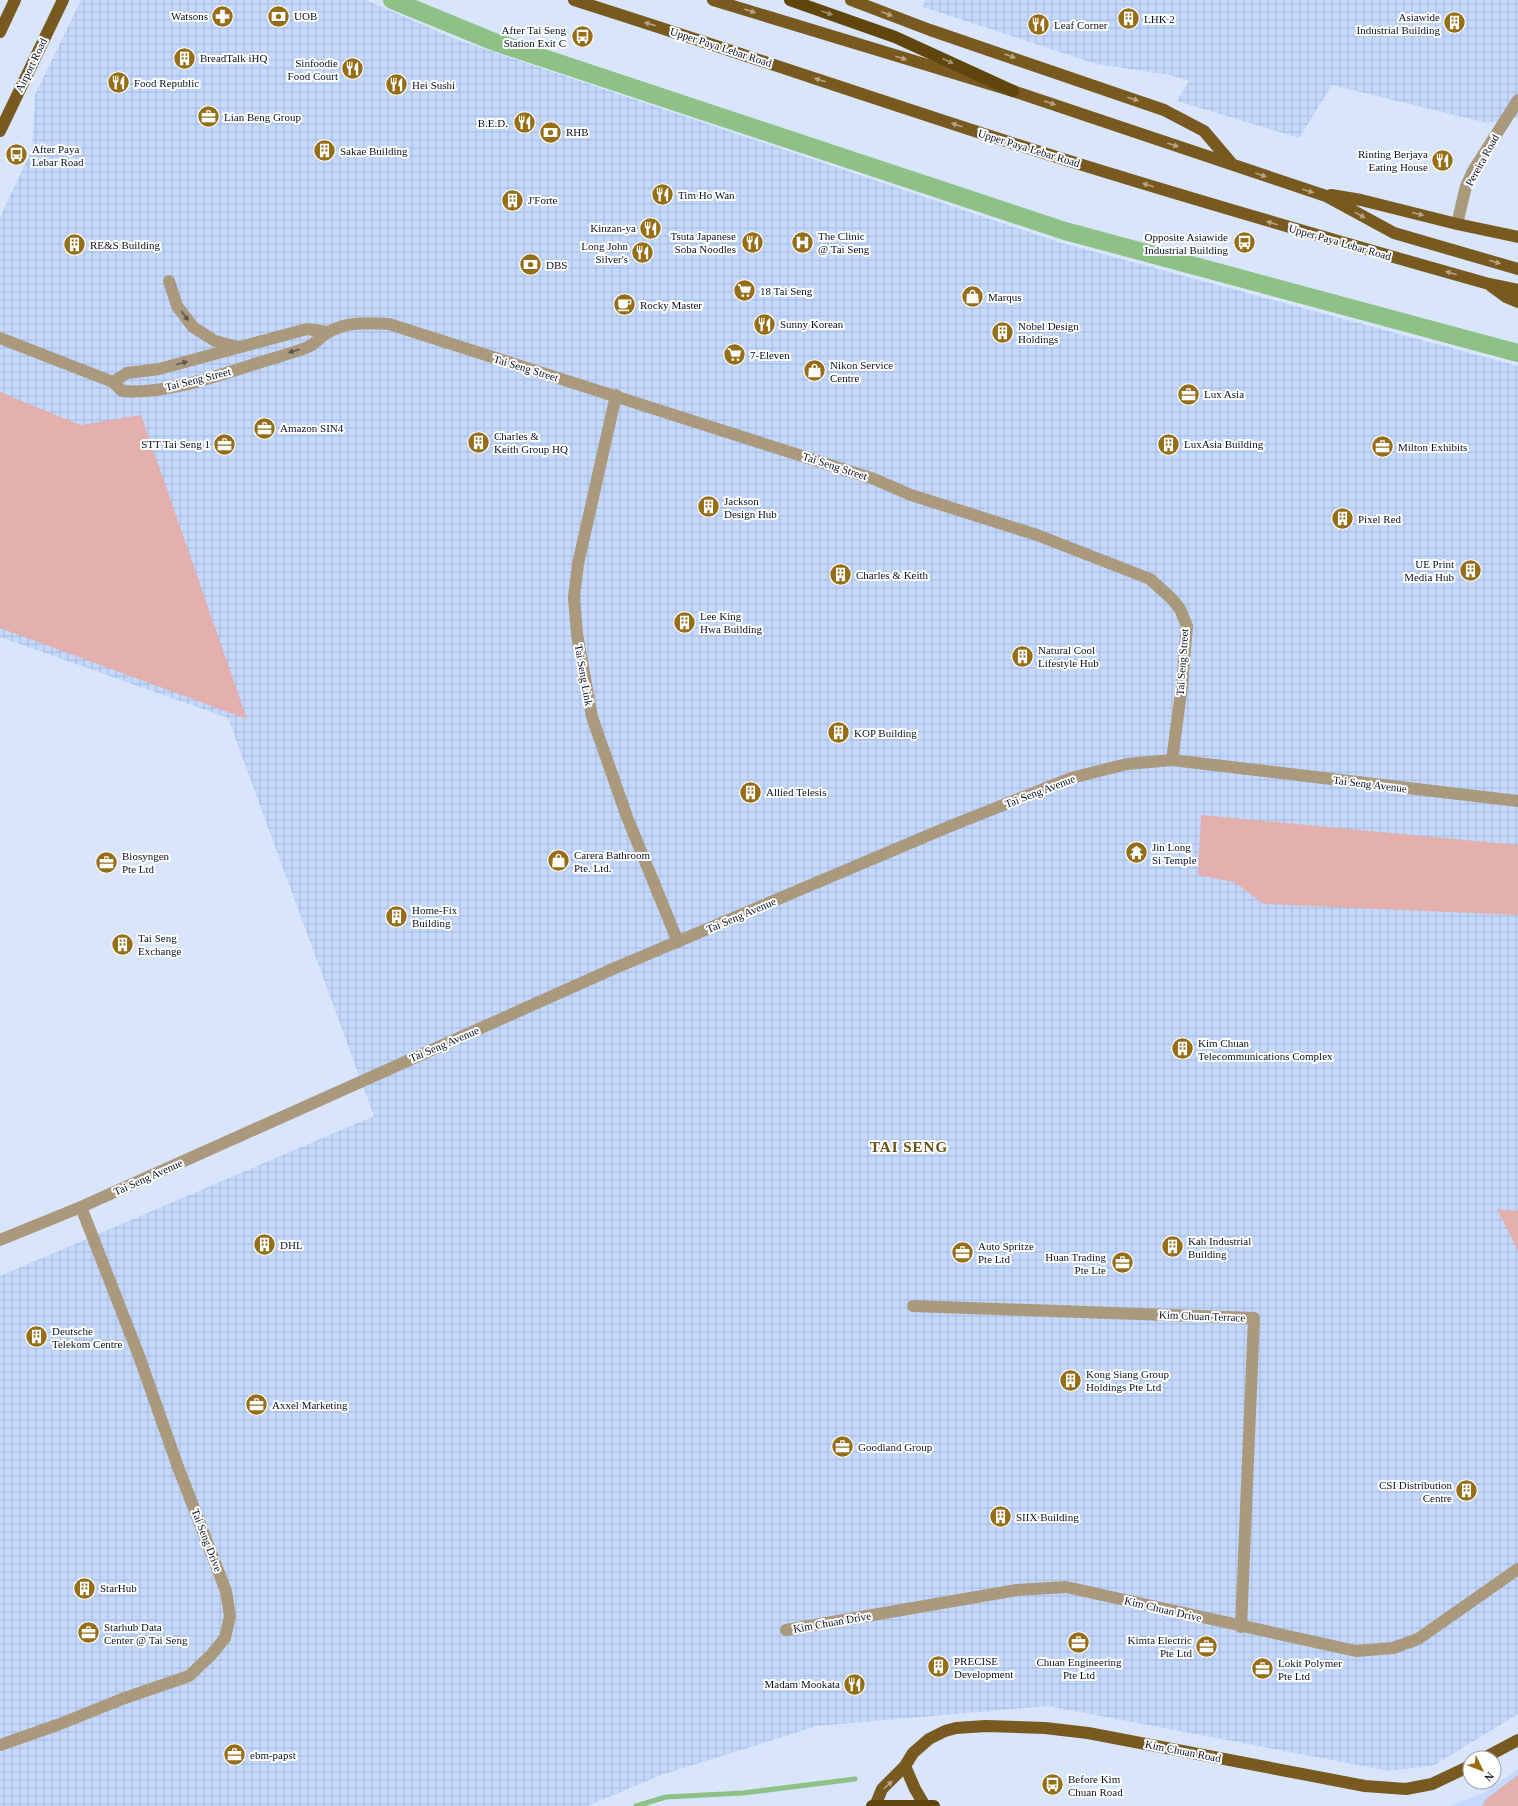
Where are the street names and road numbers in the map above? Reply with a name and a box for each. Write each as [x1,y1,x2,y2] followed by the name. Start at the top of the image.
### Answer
[669,25,774,69] street label: Upper Paya Lebar Road
[13,36,49,94] street label: Airport Road
[977,127,1082,169] street label: Upper Paya Lebar Road
[1463,132,1501,188] street label: Pereira Road
[1287,222,1393,263] street label: Upper Paya Lebar Road
[492,352,560,384] street label: Tai Seng Street
[164,365,232,393] street label: Tai Seng Street
[801,450,869,482] street label: Tai Seng Street
[1174,628,1190,696] street label: Tai Seng Street
[573,643,595,707] street label: Tai Seng Link
[1003,772,1077,810] street label: Tai Seng Avenue
[1332,774,1408,794] street label: Tai Seng Avenue
[705,895,778,935] street label: Tai Seng Avenue
[408,1024,481,1064] street label: Tai Seng Avenue
[112,1156,184,1198] street label: Tai Seng Avenue
[1159,1308,1245,1324] street label: Kim Chuan Terrace
[189,1507,225,1573] street label: Tai Seng Drive
[1123,1594,1203,1624] street label: Kim Chuan Drive
[792,1609,872,1635] street label: Kim Chuan Drive
[1144,1738,1222,1764] street label: Kim Chuan Road

